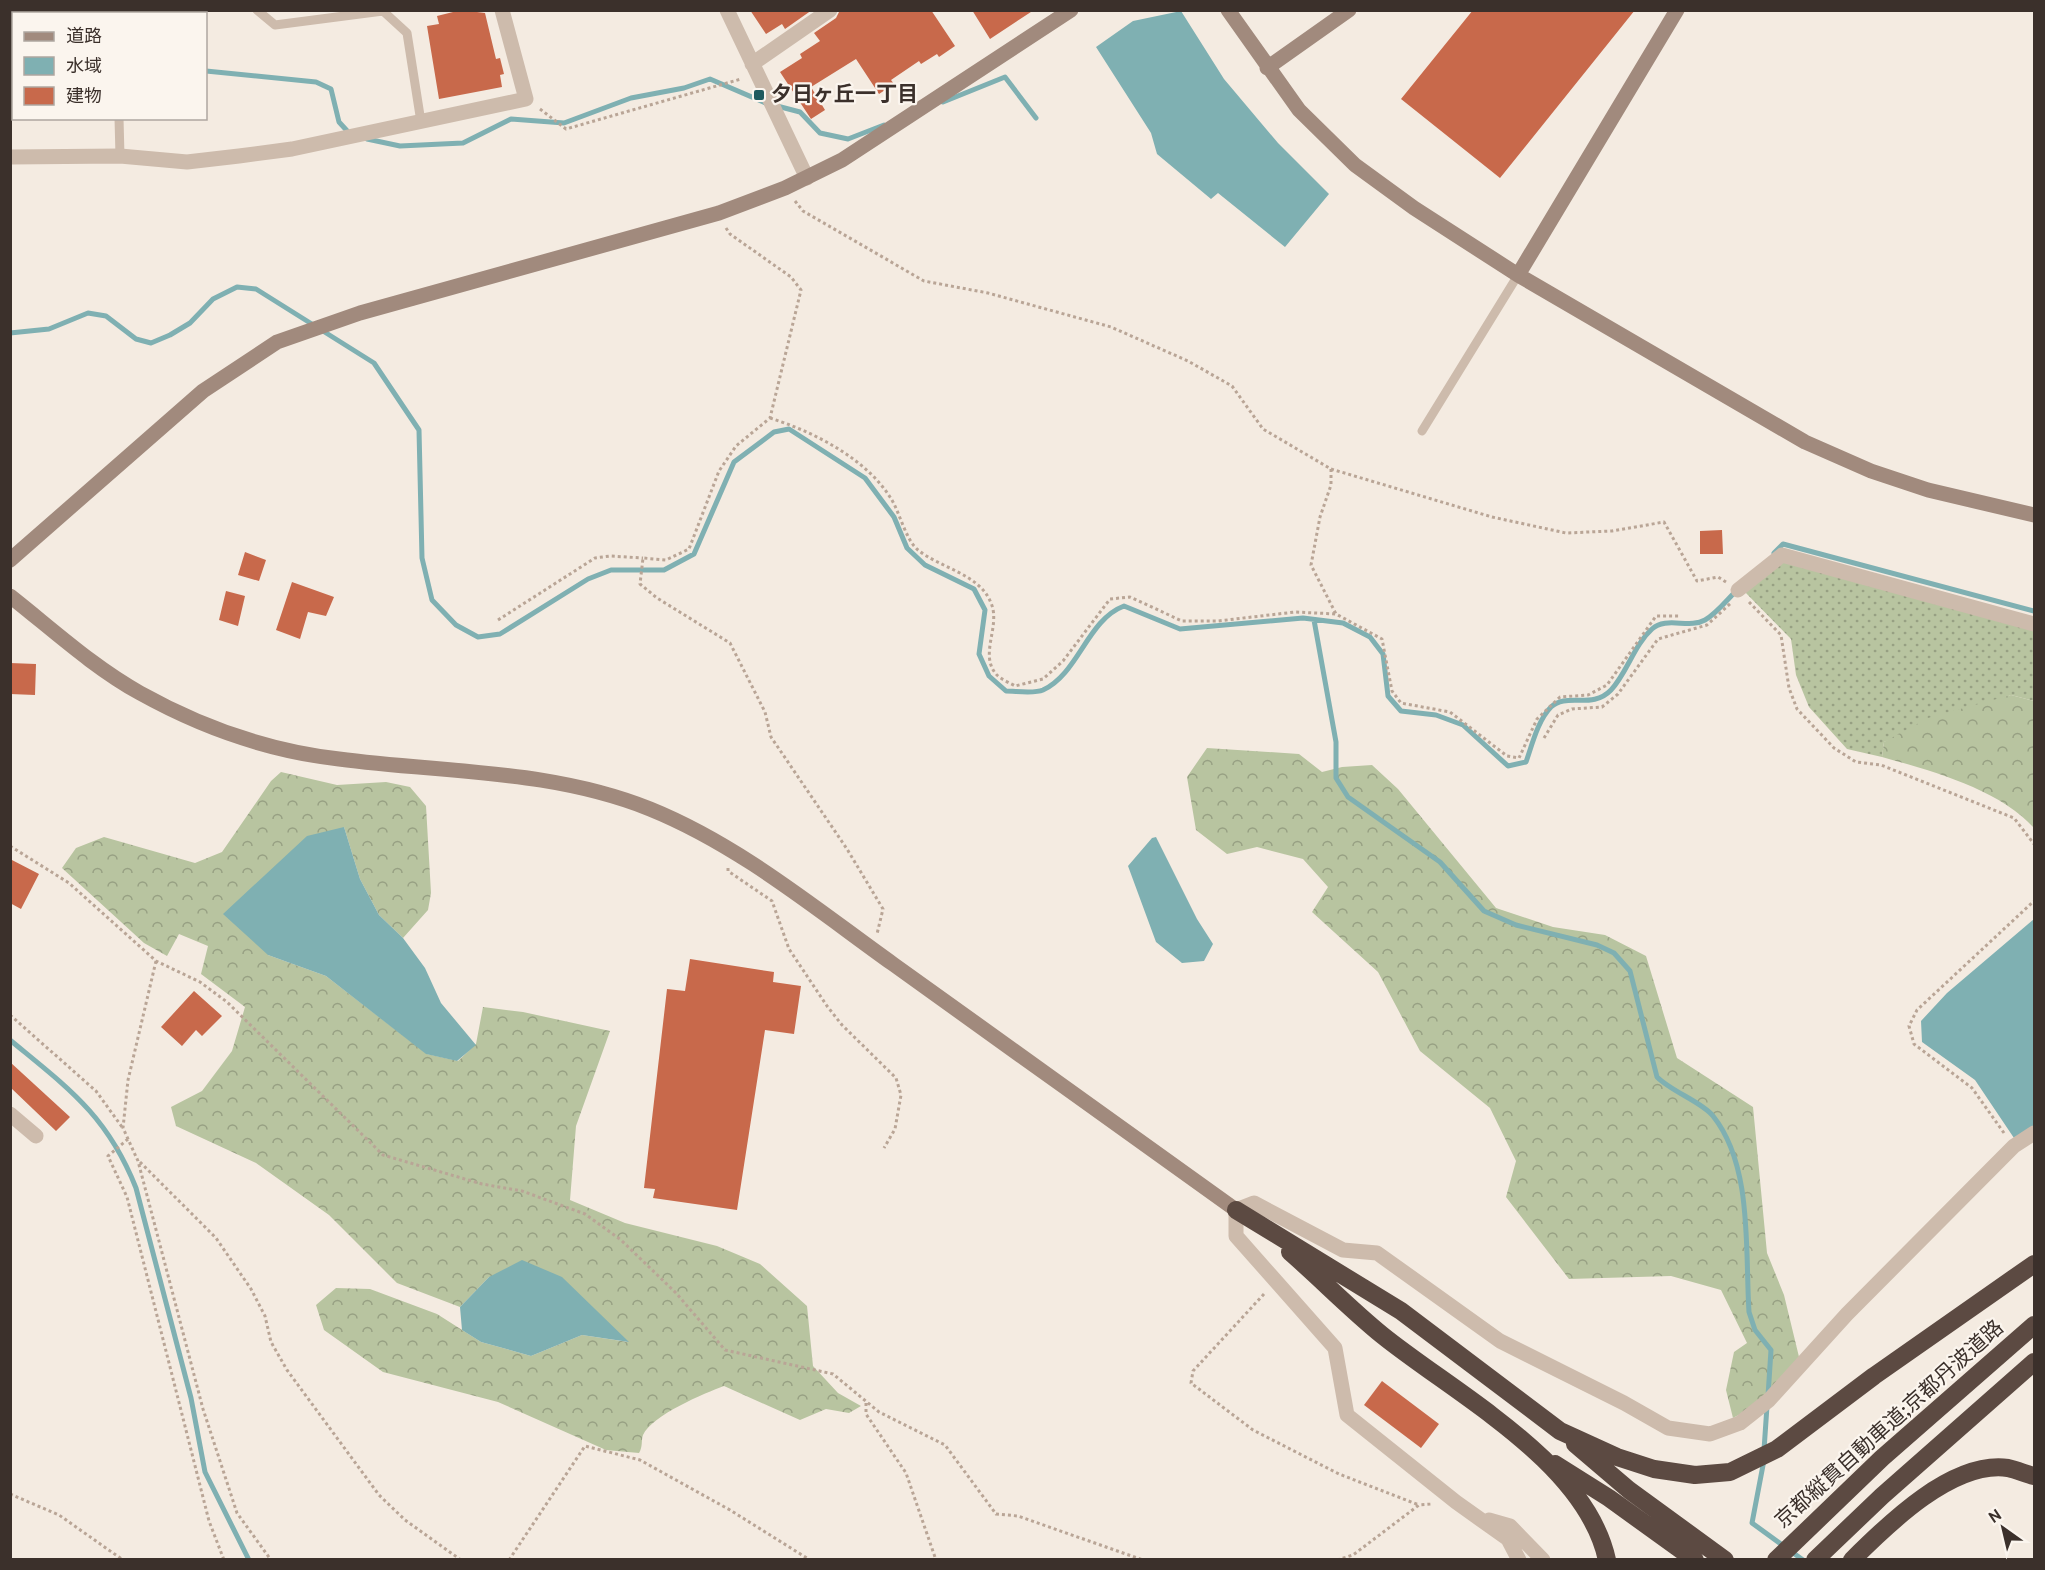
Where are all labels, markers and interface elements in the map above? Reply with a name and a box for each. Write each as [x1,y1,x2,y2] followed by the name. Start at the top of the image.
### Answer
[12,12,207,120] legend
[66,26,102,49] text: 道路
[66,56,102,79] text: 水域
[771,82,918,109] place label: 夕日ヶ丘一丁目
[66,86,102,109] text: 建物
[752,88,766,102] marker: 夕日ヶ丘一丁目
[1770,1315,2010,1535] street label: 京都縦貫自動車道;京都丹波道路
[1973,1498,2033,1558] north arrow
[1985,1506,2006,1529] text: N

